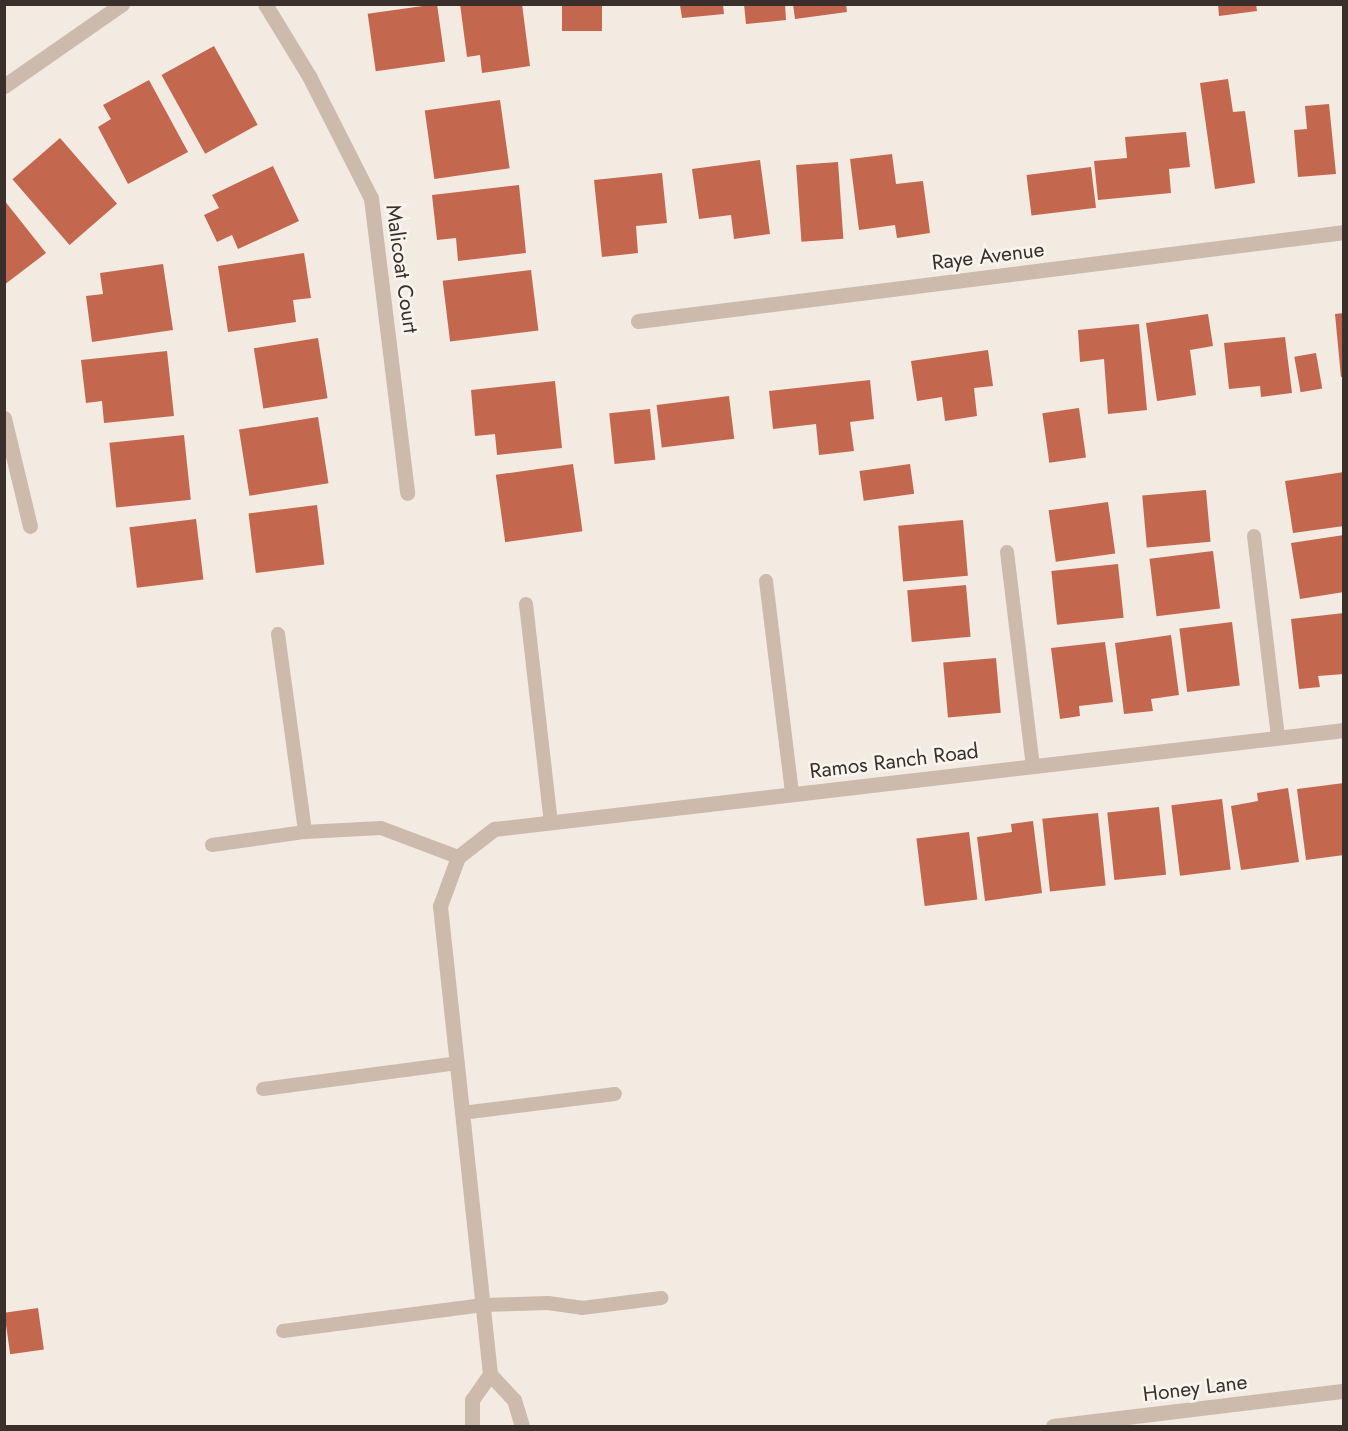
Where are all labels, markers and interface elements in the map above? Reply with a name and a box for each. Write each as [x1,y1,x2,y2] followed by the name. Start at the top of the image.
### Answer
[381,203,423,335] street label: Malicoat Court
[930,237,1046,275] street label: Raye Avenue
[808,738,980,784] street label: Ramos Ranch Road
[1141,1369,1249,1407] street label: Honey Lane

